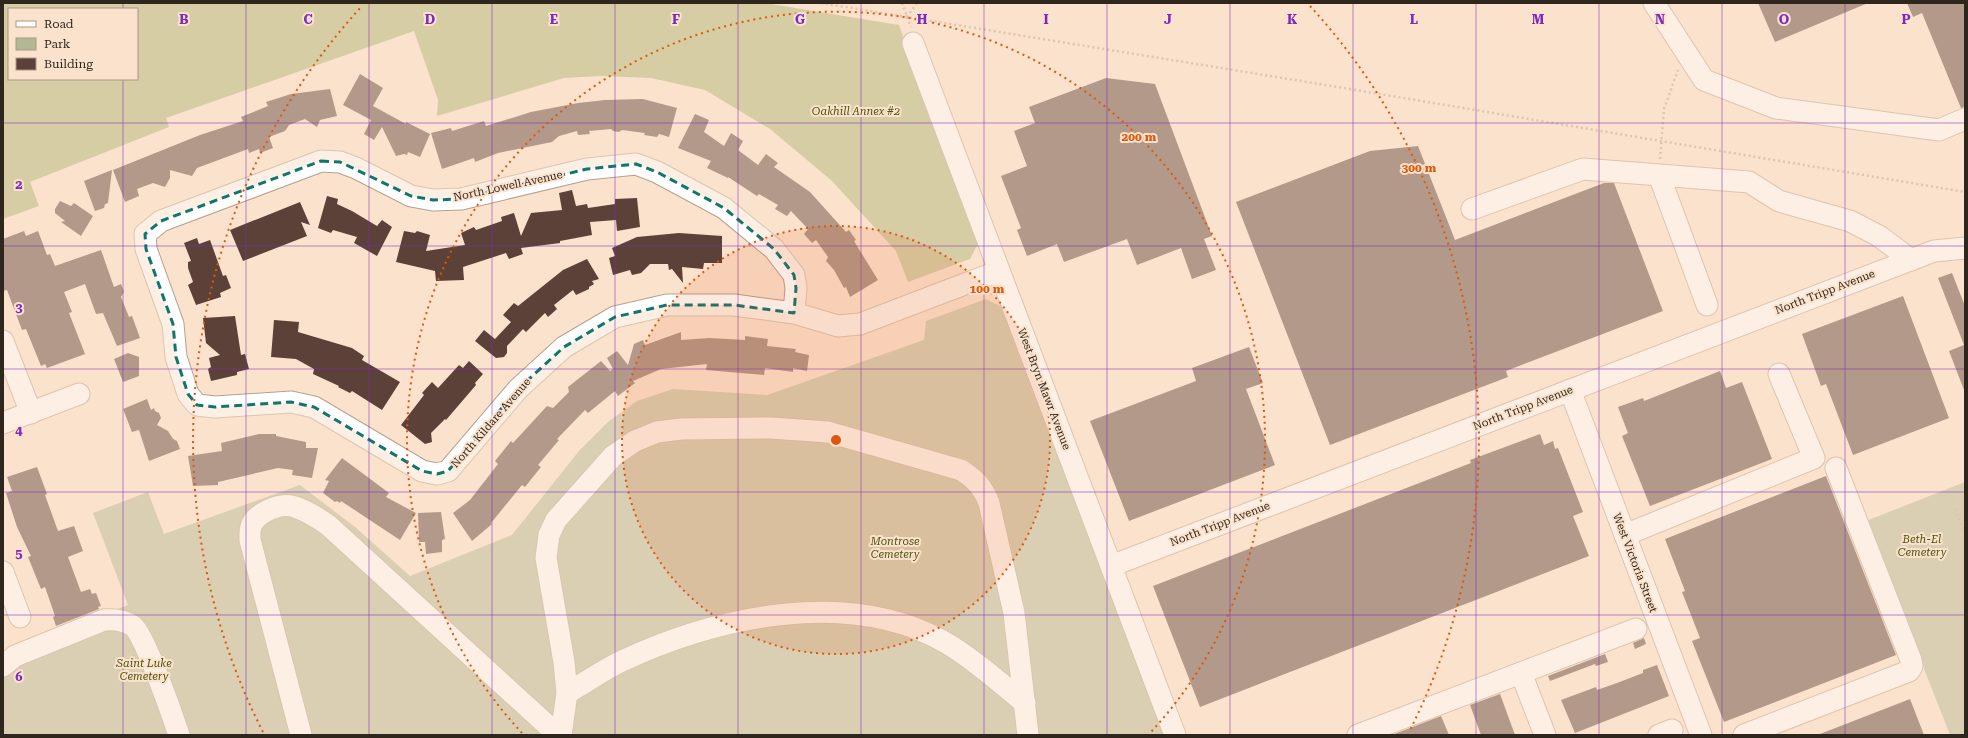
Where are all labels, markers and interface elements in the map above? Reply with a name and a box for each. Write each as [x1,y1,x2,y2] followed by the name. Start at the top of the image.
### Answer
[8,8,138,80] legend
[179,12,189,27] text: B
[303,12,313,27] text: C
[425,12,435,27] text: D
[550,12,558,27] text: E
[672,12,680,27] text: F
[795,12,805,27] text: G
[917,12,928,27] text: H
[1043,12,1049,27] text: I
[1164,12,1172,27] text: J
[1287,12,1298,27] text: K
[1410,12,1418,27] text: L
[1532,12,1545,27] text: M
[1655,12,1665,27] text: N
[1779,12,1790,27] text: O
[1902,12,1911,27] text: P
[44,17,74,31] text: Road
[44,37,71,51] text: Park
[44,57,93,71] text: Building
[812,105,900,118] park label: Oakhill Annex #2
[1122,130,1157,144] text: 200 m
[1402,161,1437,175] text: 300 m
[452,168,564,204] street label: North Lowell Avenue
[15,177,23,192] text: 2
[1773,267,1877,317] street label: North Tripp Avenue
[970,282,1005,296] text: 100 m
[15,300,23,315] text: 3
[1015,326,1073,452] street label: West Bryn Mawr Avenue
[448,375,534,471] street label: North Kildare Avenue
[1471,383,1575,433] street label: North Tripp Avenue
[15,423,23,438] text: 4
[829,433,843,447] centre of rings
[1168,499,1272,549] street label: North Tripp Avenue
[1610,512,1660,614] street label: West Victoria Street
[1898,533,1947,559] park label: Beth-El Cemetery
[869,535,920,561] park label: Montrose Cemetery
[15,546,23,561] text: 5
[115,657,172,683] park label: Saint Luke Cemetery
[15,669,23,684] text: 6

